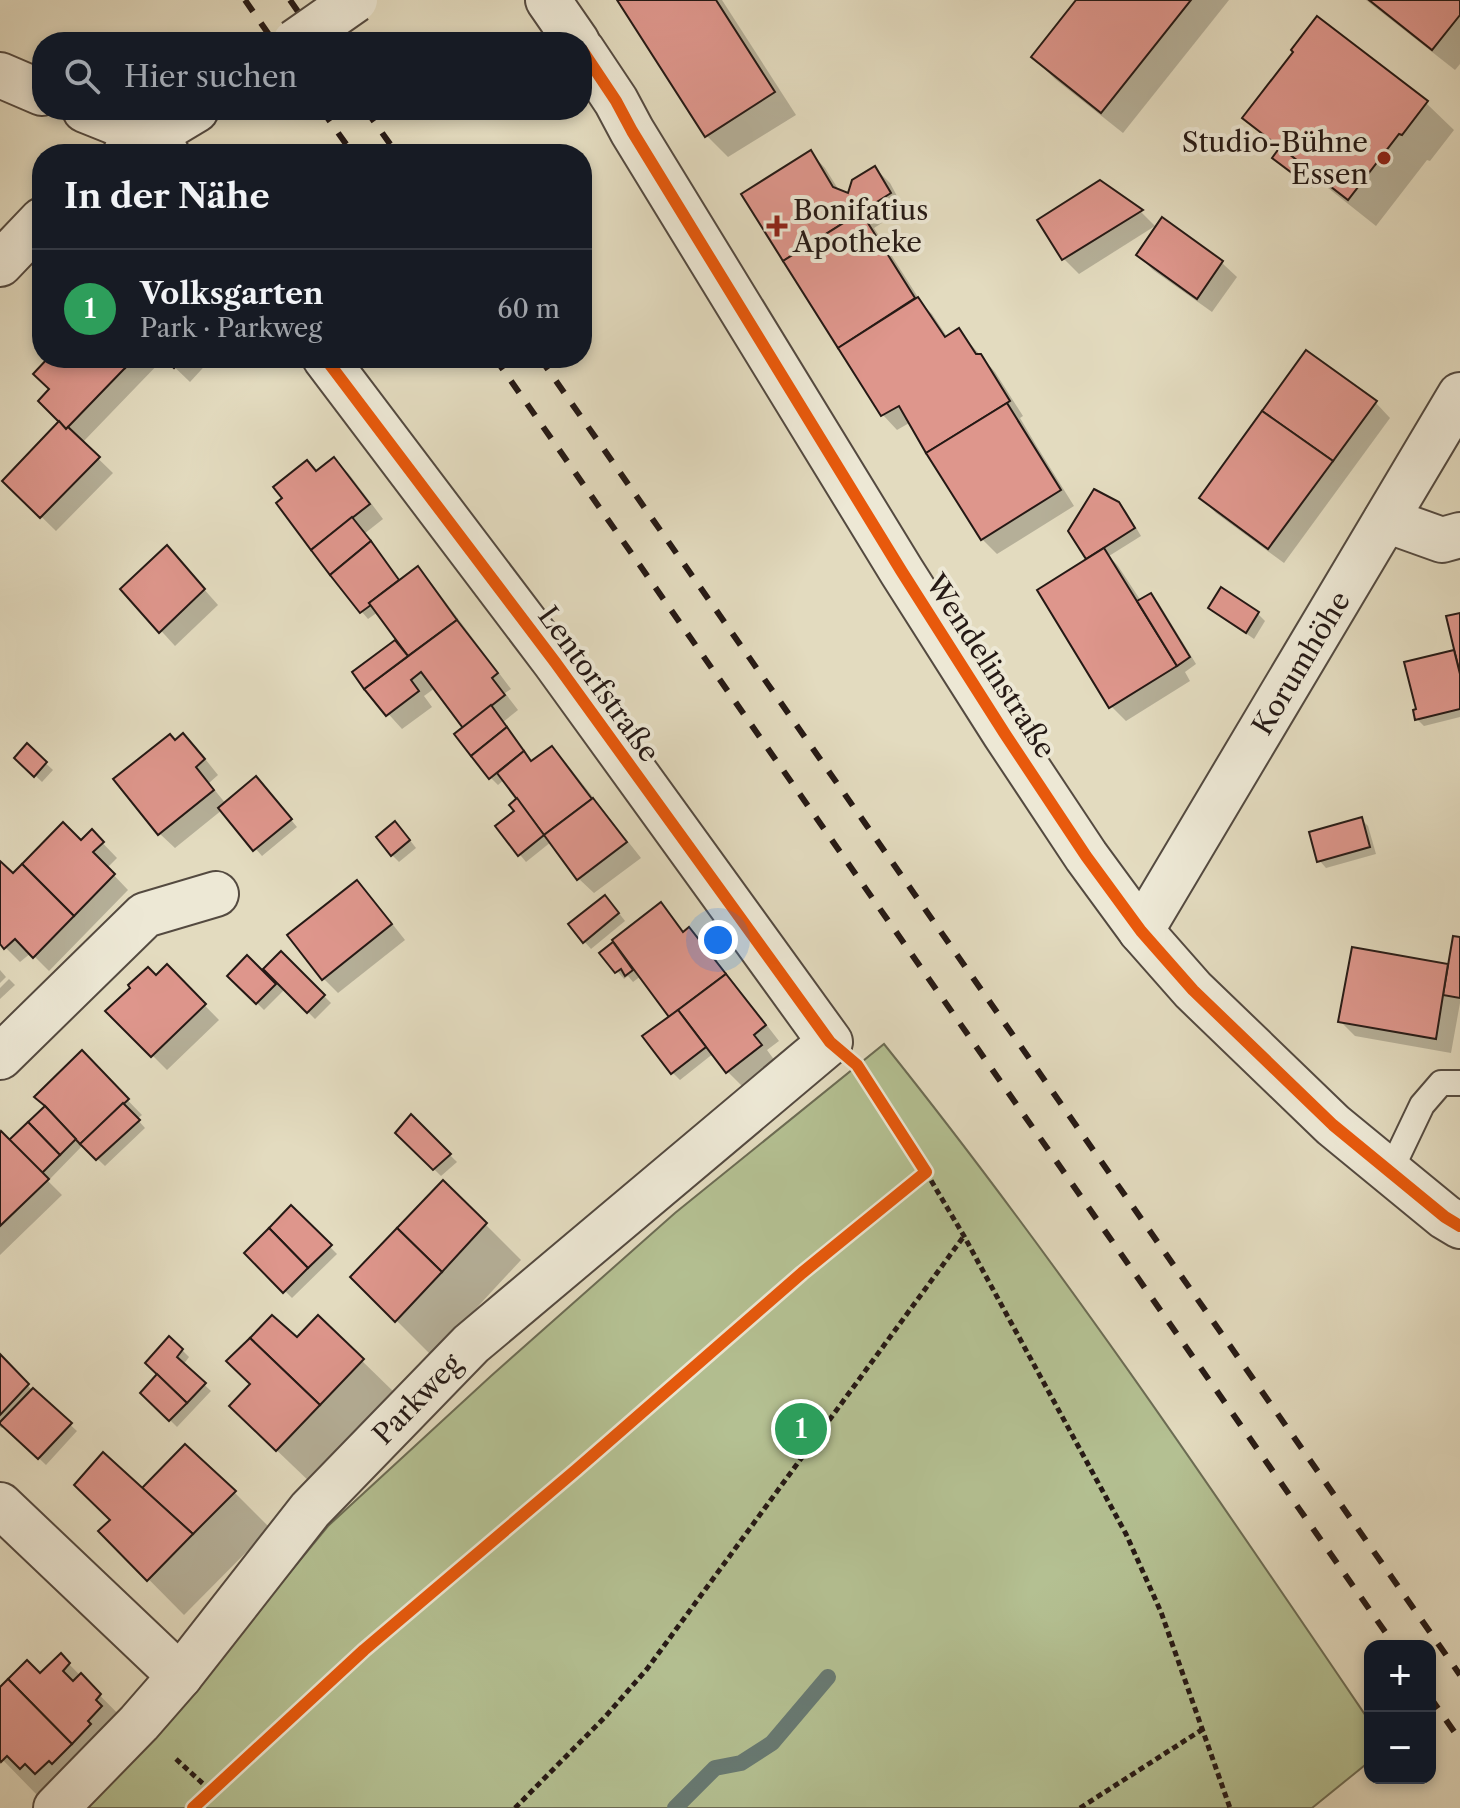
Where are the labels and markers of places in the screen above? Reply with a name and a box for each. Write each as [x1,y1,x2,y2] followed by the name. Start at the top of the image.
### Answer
[1182,125,1368,191] place label: Studio-Bühne Essen
[1375,149,1393,167] marker: Studio-Bühne Essen
[792,193,928,259] place label: Bonifatius Apotheke
[768,217,786,235] marker: Bonifatius Apotheke
[775,1399,827,1459] pin: 1

